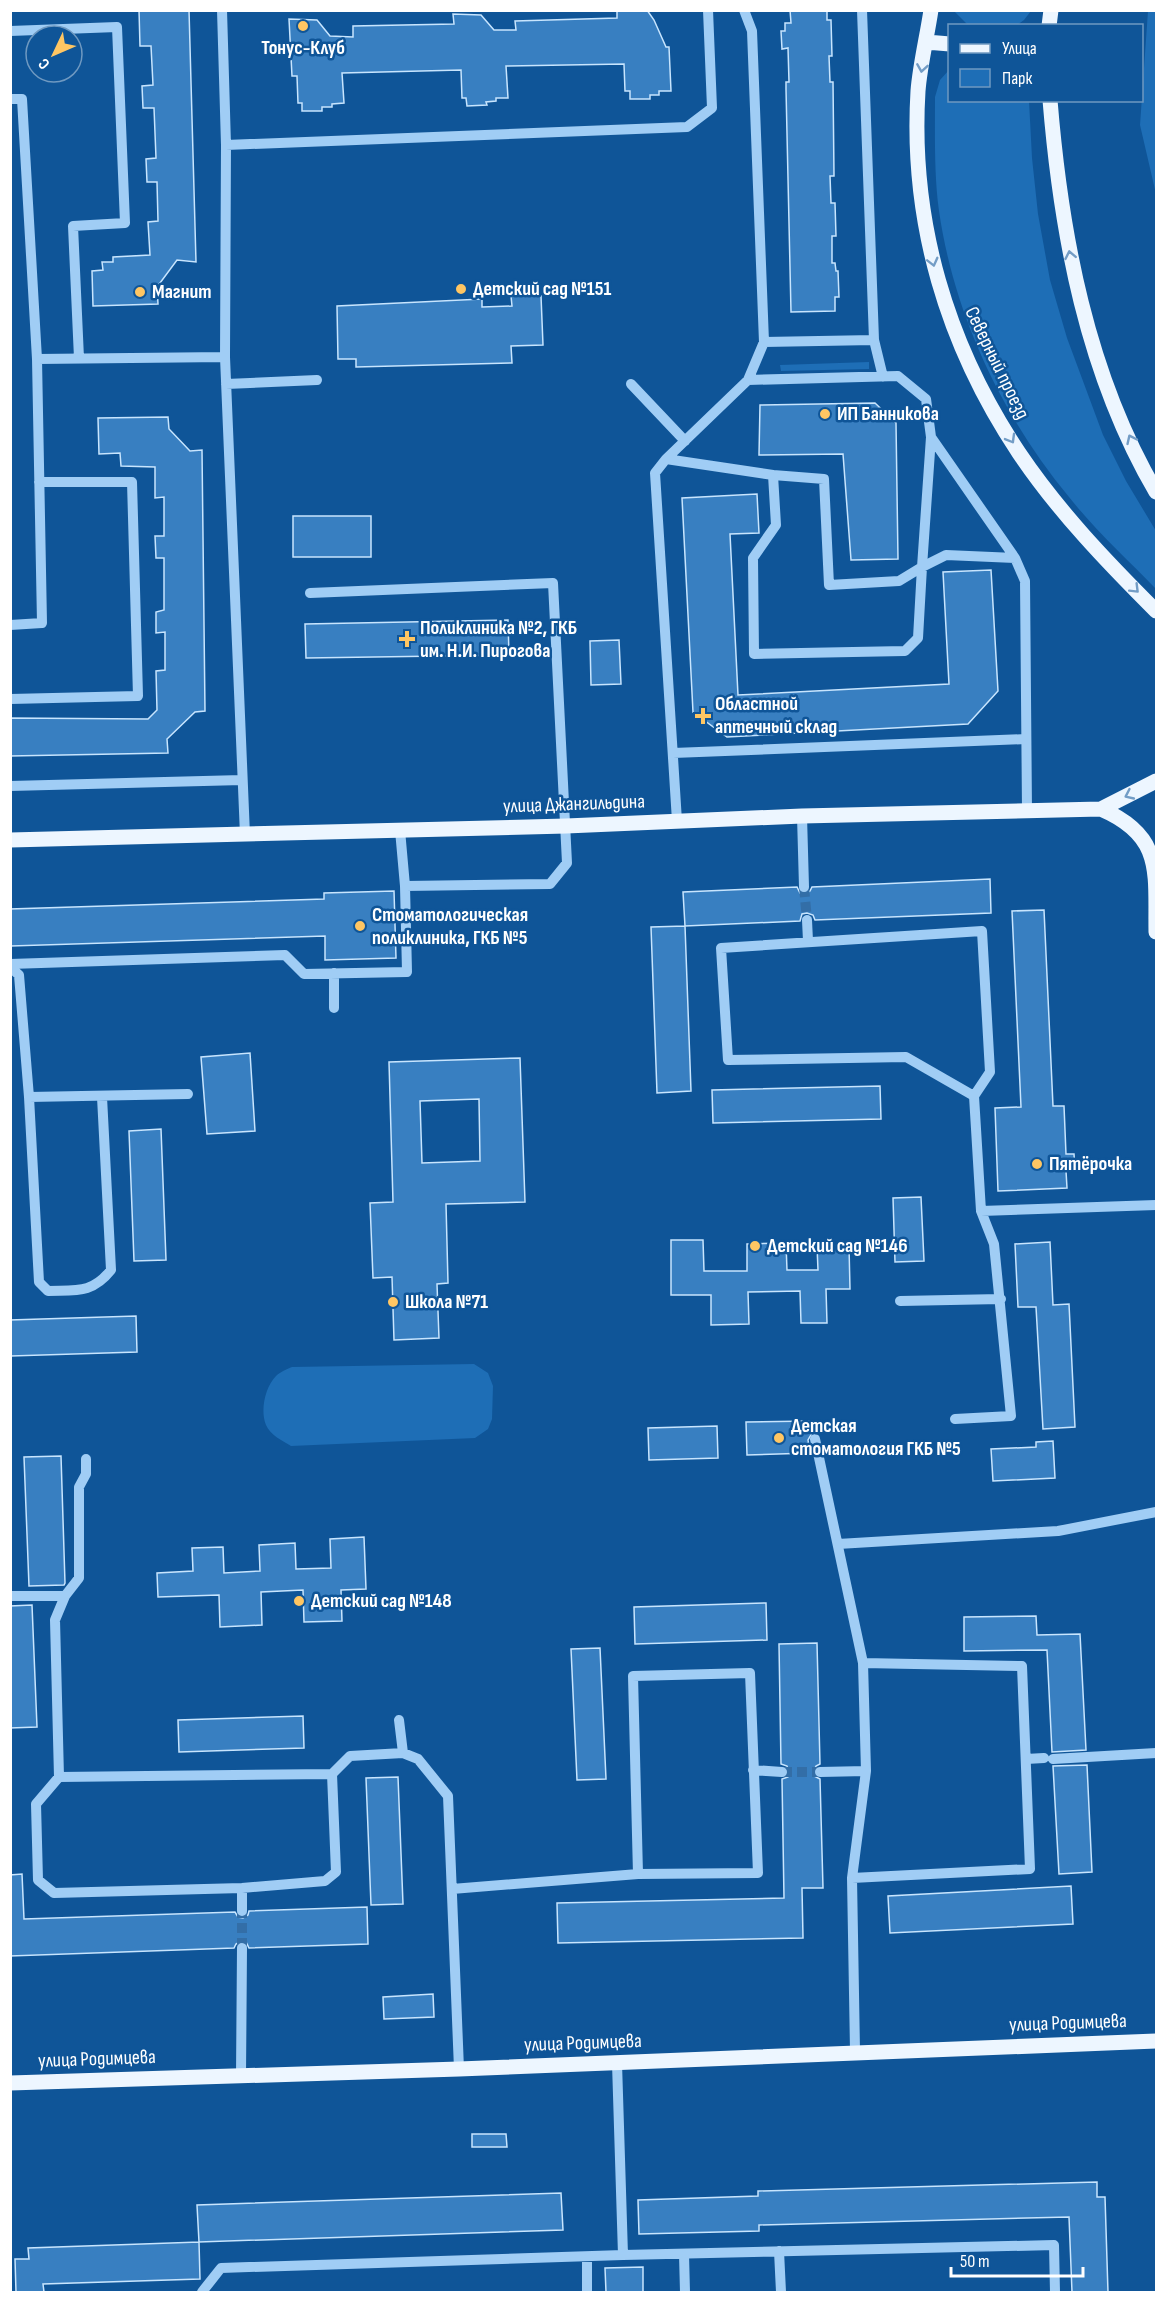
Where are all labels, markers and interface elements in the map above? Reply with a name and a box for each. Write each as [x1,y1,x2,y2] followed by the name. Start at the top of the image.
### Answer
[296,19,310,33] marker: Тонус-Клуб
[24,24,84,84] north arrow
[948,24,1143,102] legend
[261,36,345,60] place label: Тонус-Клуб
[1002,38,1037,59] text: Улица
[35,54,54,73] text: С
[916,64,928,73] one-way arrow
[1002,68,1033,89] text: Парк
[1064,250,1077,260] one-way arrow
[925,256,938,266] one-way arrow
[473,277,612,301] place label: Детский сад №151
[152,280,211,304] place label: Магнит
[454,282,468,296] marker: Детский сад №151
[133,285,147,299] marker: Магнит
[959,303,1035,423] street label: Северный проезд
[837,402,939,426] place label: ИП Банникова
[818,407,832,421] marker: ИП Банникова
[1004,433,1015,444] one-way arrow
[1126,435,1138,446] one-way arrow
[1127,582,1138,593] one-way arrow
[420,616,577,663] place label: Поликлиника №2, ГКБ им. Н.И. Пирогова
[398,630,416,648] marker: Поликлиника №2, ГКБ им. Н.И. Пирогова
[715,692,837,739] place label: Областной аптечный склад
[696,709,710,723] marker: Областной аптечный склад
[1124,788,1135,800] one-way arrow
[503,790,645,818] street label: улица Джангильдина
[372,903,528,950] place label: Стоматологическая поликлиника, ГКБ №5
[353,919,367,933] marker: Стоматологическая поликлиника, ГКБ №5
[1049,1152,1132,1176] place label: Пятёрочка
[1030,1157,1044,1171] marker: Пятёрочка
[767,1234,908,1258] place label: Детский сад №146
[748,1239,762,1253] marker: Детский сад №146
[405,1290,488,1314] place label: Школа №71
[386,1295,400,1309] marker: Школа №71
[791,1414,961,1461] place label: Детская стоматология ГКБ №5
[772,1431,786,1445] marker: Детская стоматология ГКБ №5
[311,1589,452,1613] place label: Детский сад №148
[292,1594,306,1608] marker: Детский сад №148
[1009,2009,1127,2037] street label: улица Родимцева
[524,2029,642,2057] street label: улица Родимцева
[38,2045,156,2073] street label: улица Родимцева
[951,2240,1083,2278] scale bar
[960,2251,990,2272] text: 50 m

